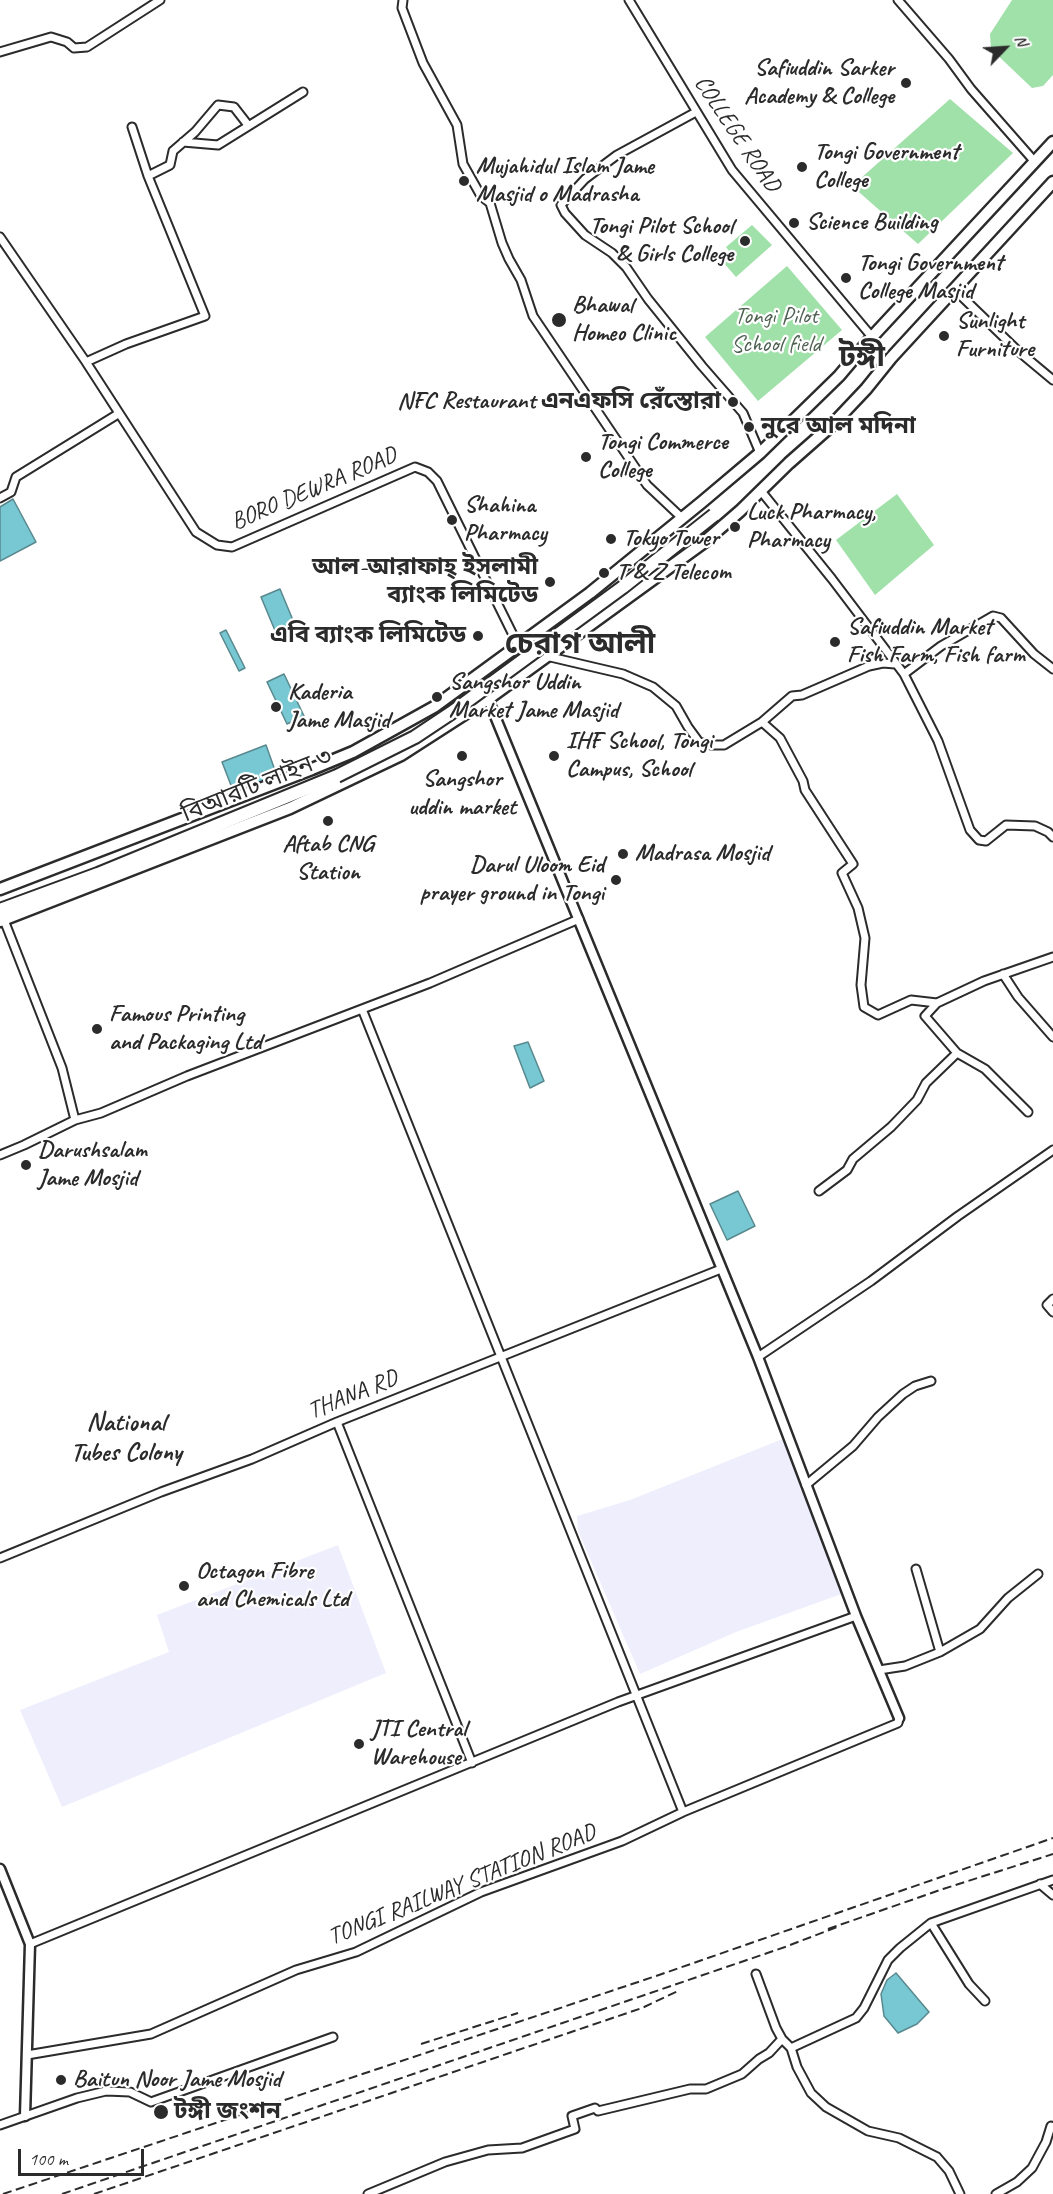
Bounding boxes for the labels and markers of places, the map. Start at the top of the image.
place label: Safiuddin Sarker Academy & College [744,55,894,111]
marker: Safiuddin Sarker Academy & College [899,76,913,90]
place label: Tongi Government College [814,139,959,195]
place label: Mujahidul Islam Jame Masjid o Madrasha [476,153,654,209]
marker: Tongi Government College [795,160,809,174]
marker: Mujahidul Islam Jame Masjid o Madrasha [457,174,471,188]
place label: Science Building [806,209,937,237]
place label: Tongi Pilot School & Girls College [589,213,733,269]
marker: Science Building [787,216,801,230]
marker: Tongi Pilot School & Girls College [738,234,752,248]
place label: Tongi Government College Masjid [858,250,1003,306]
marker: Tongi Government College Masjid [839,271,853,285]
place label: Bhawal Homeo Clinic [572,292,676,348]
place label: Sunlight Furniture [956,308,1034,364]
marker: Bhawal Homeo Clinic [550,311,568,329]
marker: Sunlight Furniture [937,329,951,343]
place label: NFC Restaurant এনএফসি রেঁস্তোরা [397,388,721,416]
marker: NFC Restaurant এনএফসি রেঁস্তোরা [726,395,740,409]
place label: নুরে আল মদিনা [761,413,916,441]
marker: নুরে আল মদিনা [742,420,756,434]
place label: Tongi Commerce College [598,429,728,485]
marker: Tongi Commerce College [579,450,593,464]
place label: Shahina Pharmacy [464,492,547,548]
place label: Luck Pharmacy, Pharmacy [747,499,876,555]
marker: Shahina Pharmacy [445,513,459,527]
marker: Luck Pharmacy, Pharmacy [728,520,742,534]
place label: Tokyo Tower [623,525,719,553]
marker: Tokyo Tower [604,532,618,546]
place label: আল-আরাফাহ্ ইসলামী ব্যাংক লিমিটেড [312,554,538,610]
place label: T & Z Telecom [616,559,731,587]
marker: T & Z Telecom [597,566,611,580]
marker: আল-আরাফাহ্ ইসলামী ব্যাংক লিমিটেড [543,575,557,589]
place label: Safiuddin Market Fish Farm, Fish farm [847,614,1025,670]
place label: এবি ব্যাংক লিমিটেড [270,622,466,650]
marker: এবি ব্যাংক লিমিটেড [471,629,485,643]
marker: Safiuddin Market Fish Farm, Fish farm [828,635,842,649]
place label: Sangshor Uddin Market Jame Masjid [449,669,618,725]
place label: Kaderia Jame Masjid [288,679,390,735]
marker: Sangshor Uddin Market Jame Masjid [430,690,444,704]
marker: Kaderia Jame Masjid [269,700,283,714]
place label: IHF School, Tongi Campus, School [566,728,712,784]
marker: Sangshor uddin market [455,749,469,763]
marker: IHF School, Tongi Campus, School [547,749,561,763]
place label: Sangshor uddin market [408,766,516,822]
marker: Aftab CNG Station [321,814,335,828]
place label: Aftab CNG Station [283,831,373,887]
place label: Madrasa Mosjid [635,840,770,868]
marker: Madrasa Mosjid [616,847,630,861]
place label: Darul Uloom Eid prayer ground in Tongi [420,852,604,908]
marker: Darul Uloom Eid prayer ground in Tongi [609,873,623,887]
place label: Famous Printing and Packaging Ltd [109,1001,261,1057]
marker: Famous Printing and Packaging Ltd [90,1022,104,1036]
place label: Darushsalam Jame Mosjid [38,1137,147,1193]
marker: Darushsalam Jame Mosjid [19,1158,33,1172]
place label: Octagon Fibre and Chemicals Ltd [196,1558,349,1614]
marker: Octagon Fibre and Chemicals Ltd [177,1579,191,1593]
place label: JTI Central Warehouse [371,1716,466,1772]
marker: JTI Central Warehouse [352,1737,366,1751]
place label: Baitun Noor Jame Mosjid [73,2066,281,2094]
marker: Baitun Noor Jame Mosjid [54,2073,68,2087]
place label: টঙ্গী জংশন [174,2098,281,2126]
marker: টঙ্গী জংশন [152,2103,170,2121]

